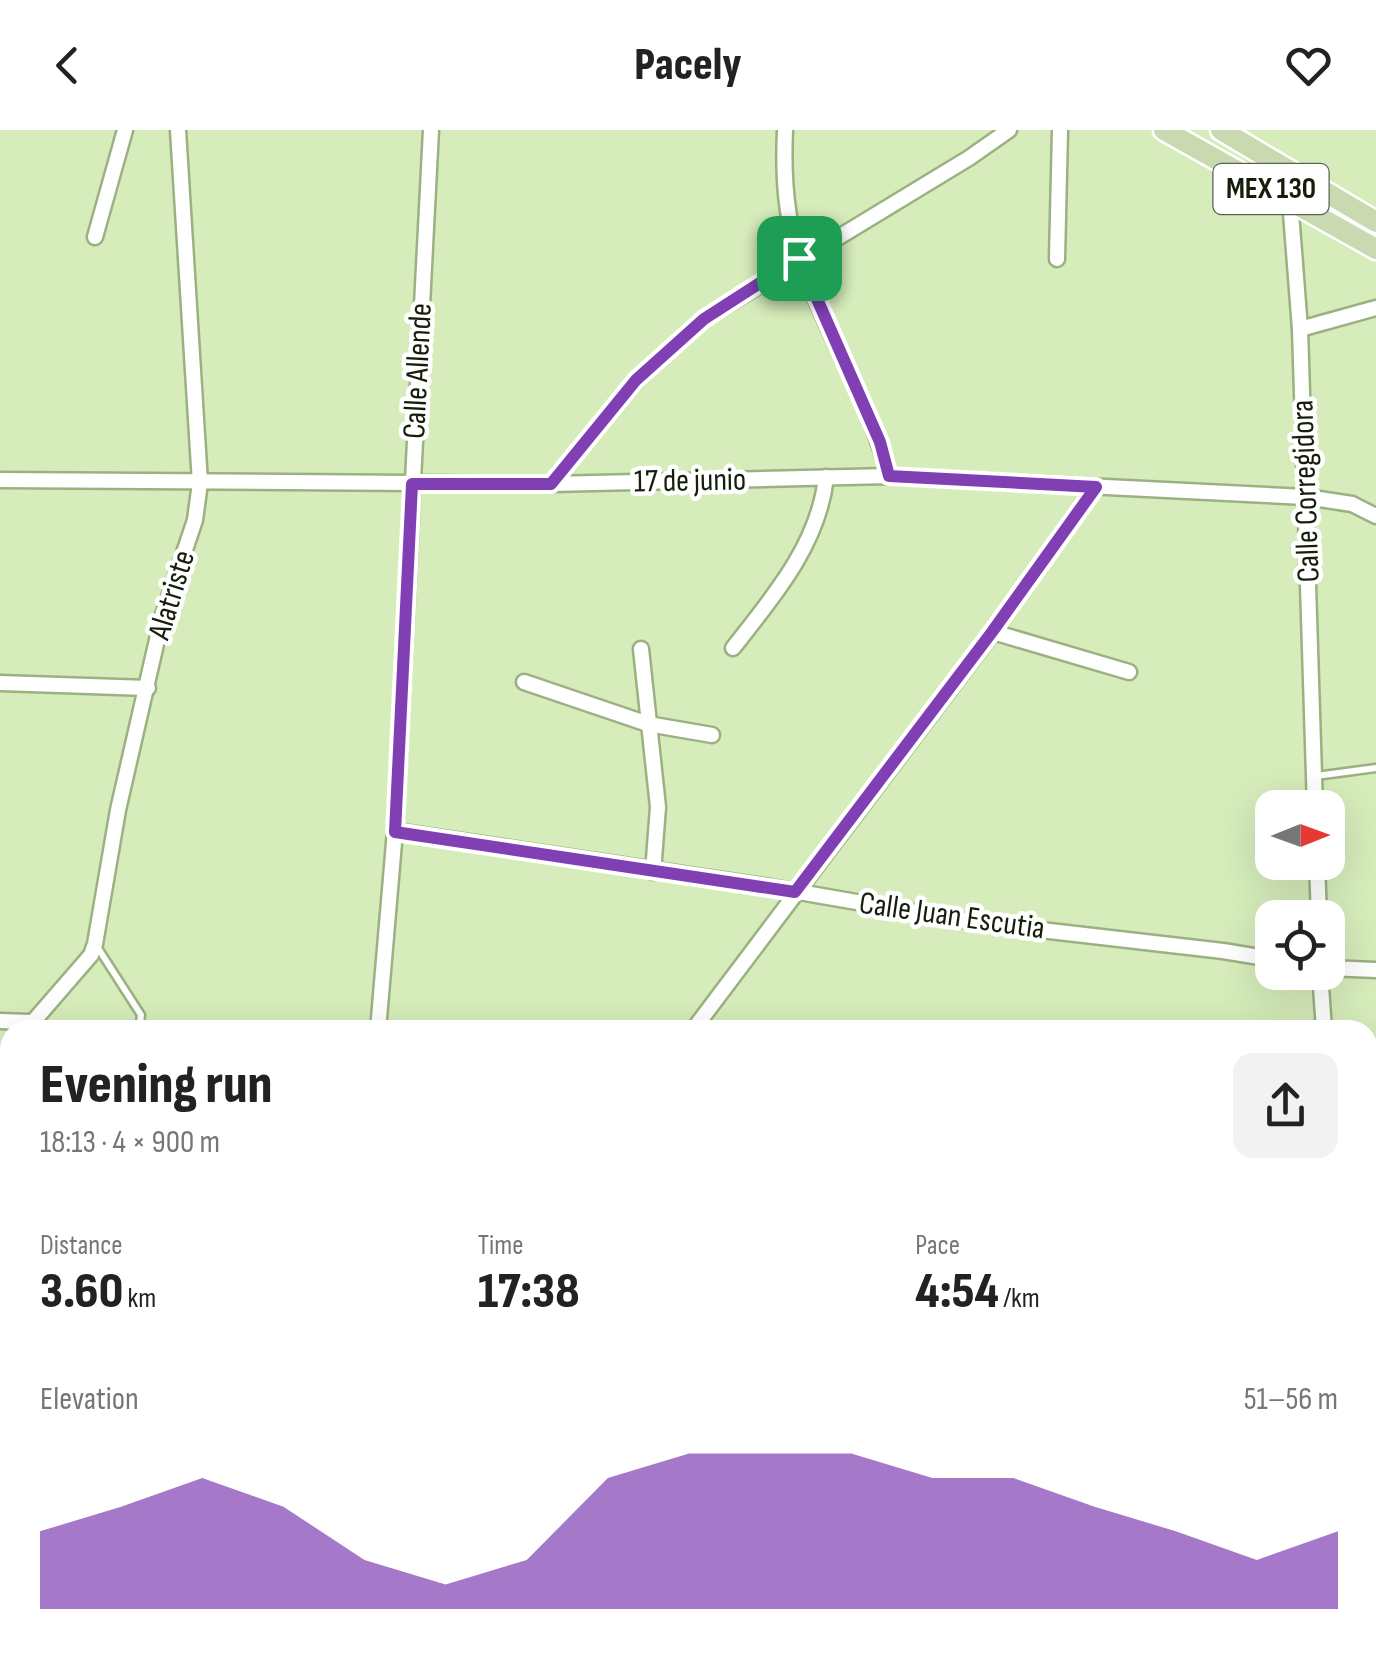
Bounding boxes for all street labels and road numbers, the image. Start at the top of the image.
road number: MEX 130 [1214,164,1328,214]
street label: Calle Allende [395,302,441,440]
street label: Calle Corregidora [1283,399,1329,583]
street label: 17 de junio [633,461,747,501]
street label: Alatriste [140,546,204,645]
street label: Calle Juan Escutia [857,884,1047,948]

